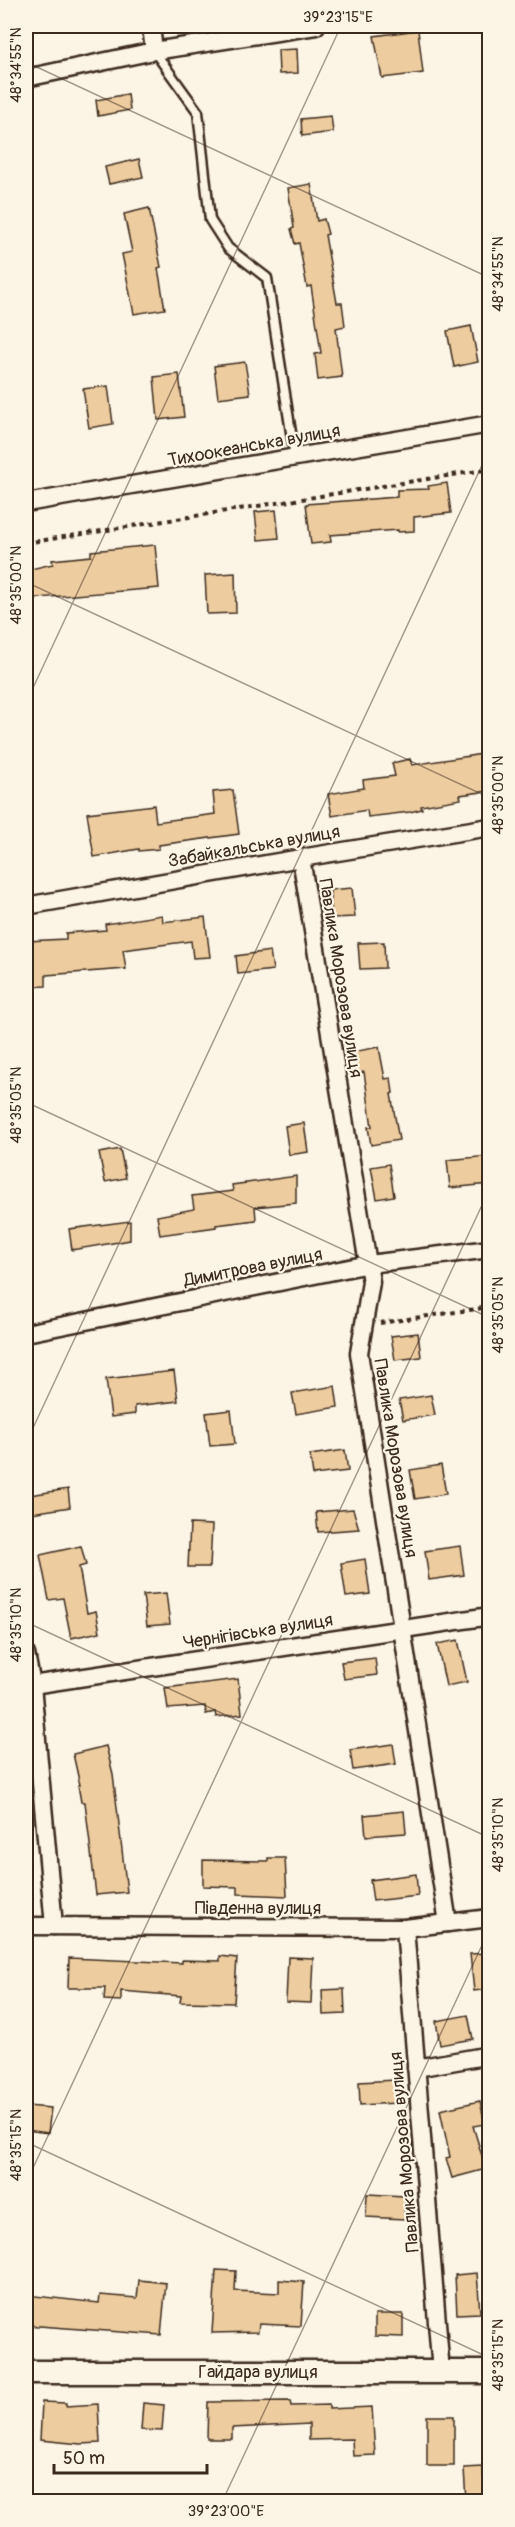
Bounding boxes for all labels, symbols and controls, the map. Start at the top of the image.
text: 39°23'15"E [303,8,373,27]
text: 48°34'55"N [7,27,26,103]
text: 48°34'55"N [489,236,508,312]
street label: Тихоокеанська вулиця [166,419,342,472]
text: 48°35'00"N [7,545,26,625]
text: 48°35'00"N [489,755,508,835]
street label: Забайкальська вулиця [166,820,342,873]
street label: Павлика Морозова вулиця [313,877,368,1079]
text: 48°35'05"N [7,1067,26,1143]
street label: Димитрова вулиця [181,1243,324,1292]
text: 48°35'05"N [489,1277,508,1353]
street label: Павлика Морозова вулиця [368,1357,423,1559]
text: 48°35'10"N [7,1588,26,1662]
street label: Чернігівська вулиця [182,1608,335,1655]
text: 48°35'10"N [489,1798,508,1872]
street label: Південна вулиця [195,1897,321,1920]
street label: Павлика Морозова вулиця [384,2051,425,2253]
text: 48°35'15"N [7,2109,26,2181]
text: 48°35'15"N [489,2319,508,2391]
street label: Гайдара вулиця [198,2361,318,2384]
scale bar [54,2437,207,2475]
text: 50 m [63,2447,105,2470]
text: 39°23'00"E [188,2502,264,2521]

